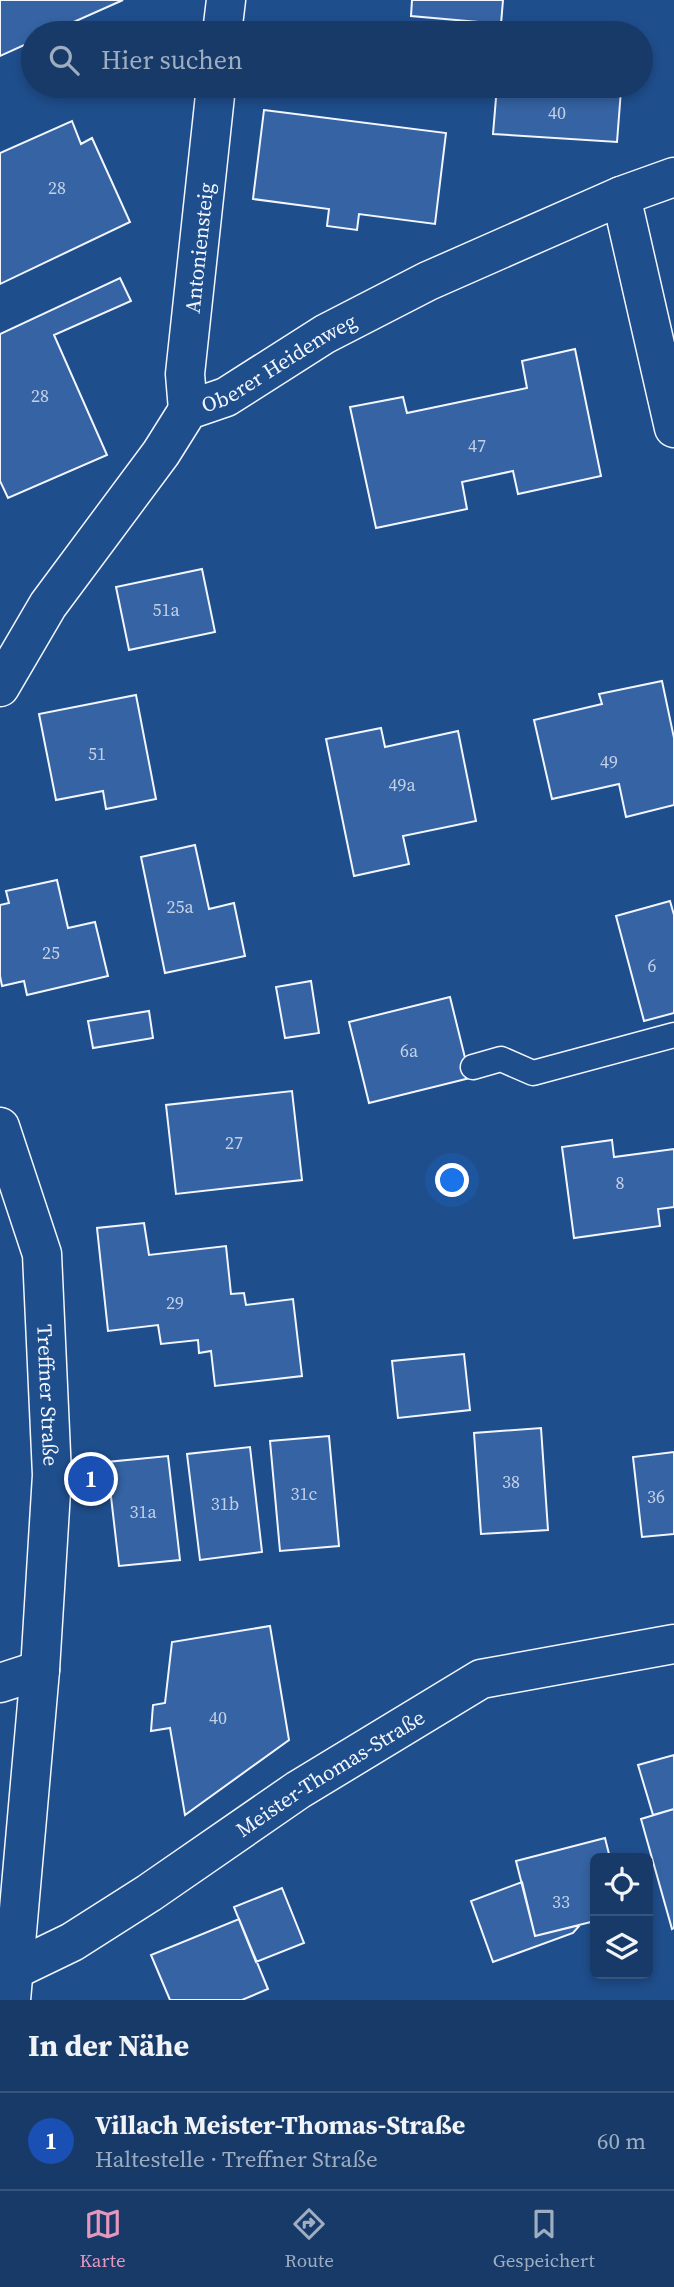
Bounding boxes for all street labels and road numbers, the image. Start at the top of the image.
street label: Antoniensteig [177,181,220,315]
street label: Oberer Heidenweg [197,306,361,419]
street label: Treffner Straße [31,1323,66,1467]
street label: Meister-Thomas-Straße [230,1702,430,1843]

